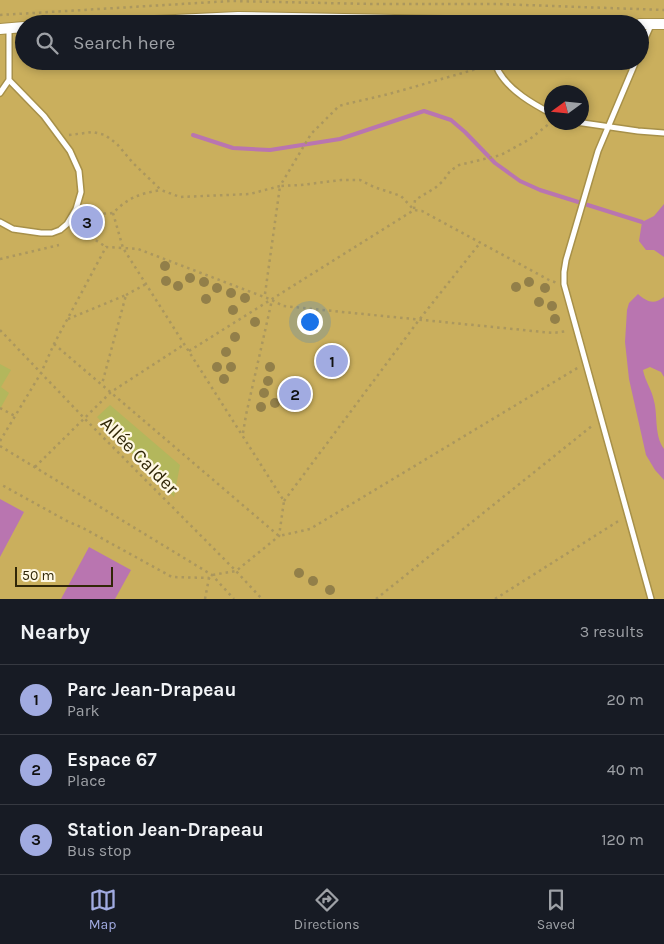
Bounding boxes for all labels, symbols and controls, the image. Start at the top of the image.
search box [15,15,649,70]
icon: search [33,29,61,57]
text: Search here [73,32,175,54]
north arrow [544,85,589,130]
pin: 3 [71,203,103,241]
your location [297,309,323,335]
pin: 1 [316,342,348,380]
pin: 2 [279,375,311,413]
street label: Allée Calder [96,412,183,499]
scale bar [15,564,112,587]
text: 50 m [22,567,55,584]
text: Nearby [20,620,90,644]
text: 3 results [580,622,644,641]
text: Parc Jean-Drapeau [67,679,236,701]
text: 1 [33,690,39,709]
text: 20 m [606,690,644,709]
text: Park [67,701,99,720]
text: Espace 67 [67,749,157,771]
text: 2 [31,760,41,779]
text: 40 m [607,760,644,779]
text: Place [67,771,106,790]
text: Station Jean-Drapeau [67,819,264,841]
text: 3 [31,830,41,849]
text: 120 m [601,830,644,849]
text: Bus stop [67,841,131,860]
tab: Map [89,886,117,933]
tab: Directions [294,886,360,933]
tab: Saved [537,886,575,933]

